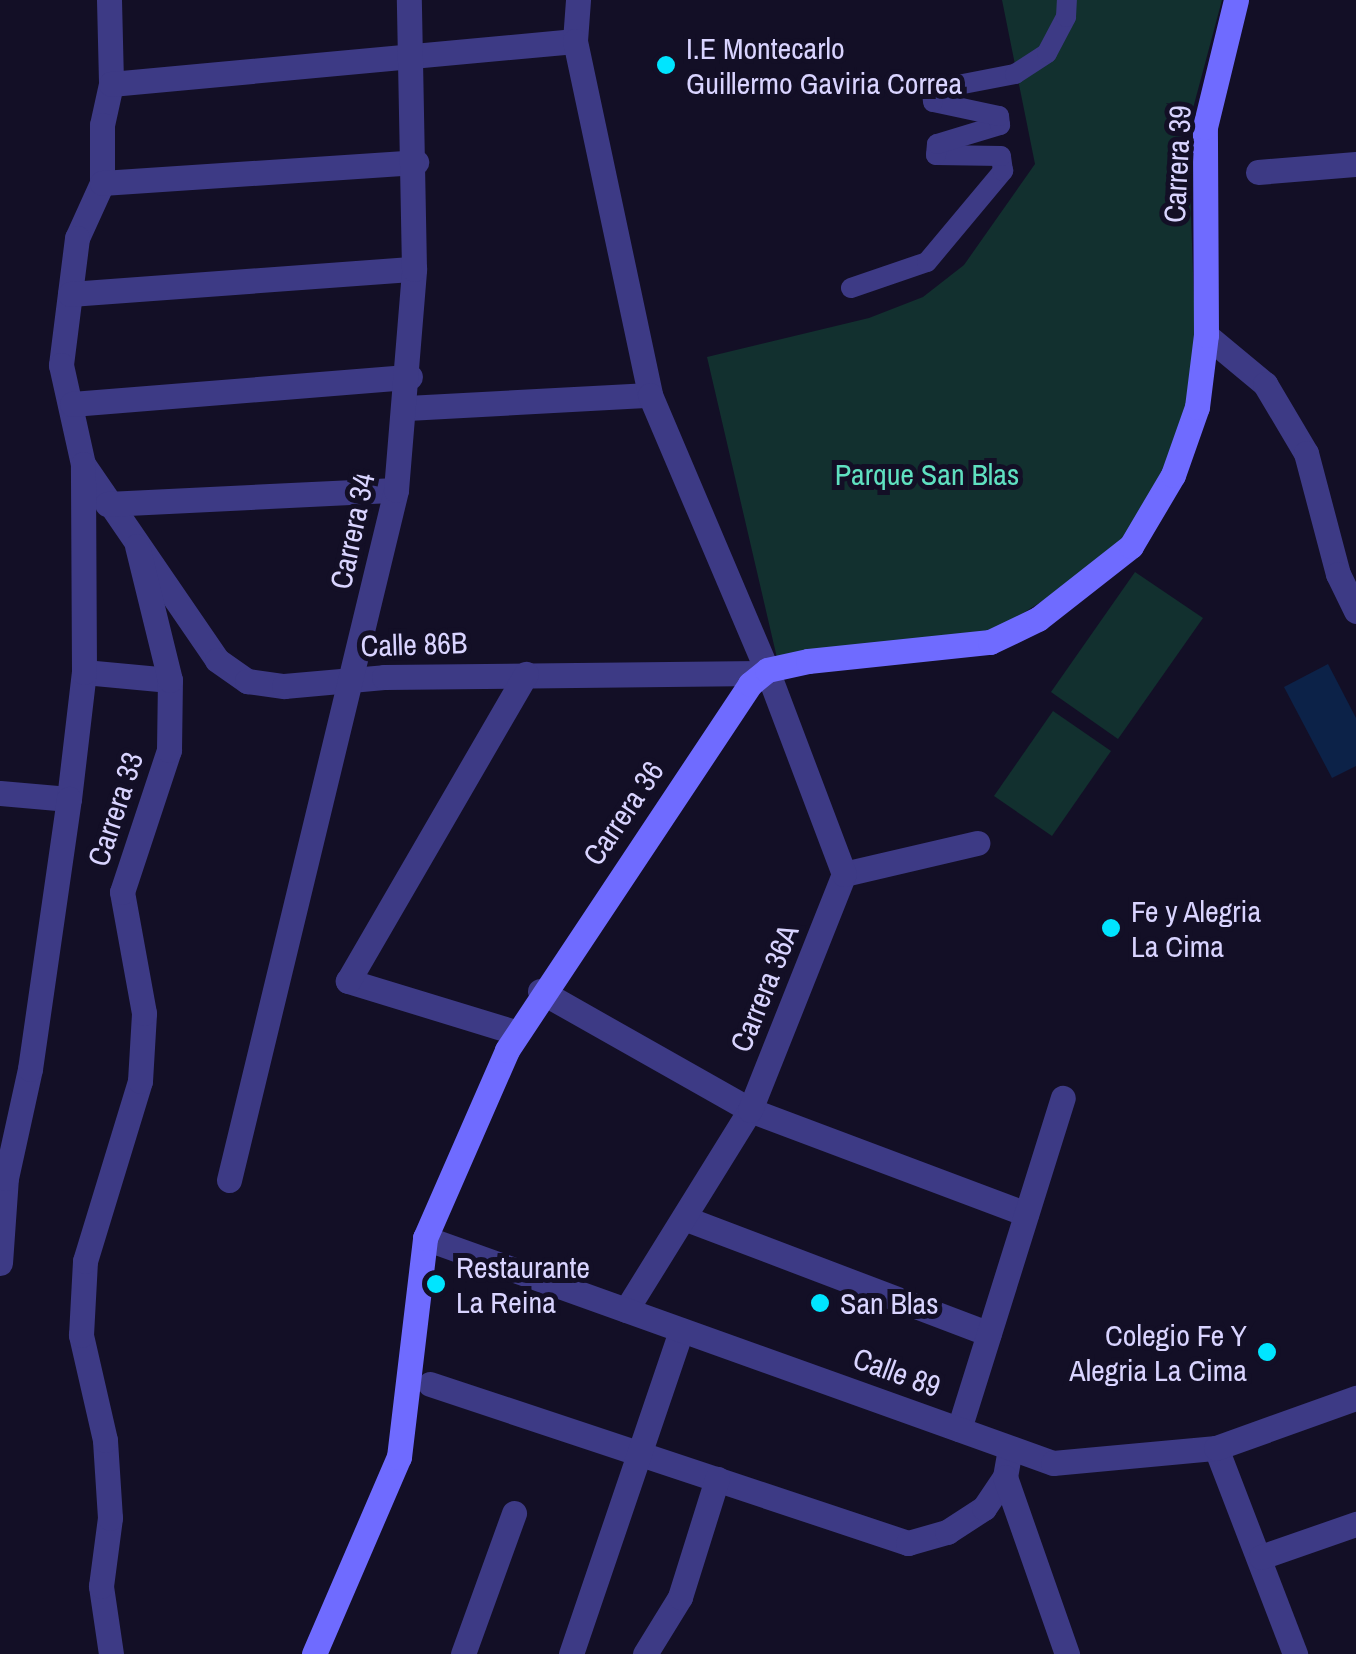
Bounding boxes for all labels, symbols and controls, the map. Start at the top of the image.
place label: I.E Montecarlo Guillermo Gaviria Correa [686,30,962,100]
marker: I.E Montecarlo Guillermo Gaviria Correa [655,54,677,76]
street label: Carrera 39 [1156,104,1198,224]
park label: Parque San Blas [835,456,1019,492]
street label: Carrera 34 [322,470,382,592]
street label: Calle 86B [360,624,468,664]
street label: Carrera 33 [80,748,150,870]
street label: Carrera 36 [575,754,671,872]
place label: Fe y Alegria La Cima [1131,893,1262,964]
marker: Fe y Alegria La Cima [1100,917,1122,939]
street label: Carrera 36A [722,919,806,1057]
place label: Restaurante La Reina [456,1249,590,1320]
marker: Restaurante La Reina [425,1273,447,1295]
place label: San Blas [840,1285,938,1321]
marker: San Blas [809,1292,831,1314]
place label: Colegio Fe Y Alegria La Cima [1069,1317,1247,1388]
street label: Calle 89 [848,1340,946,1404]
marker: Colegio Fe Y Alegria La Cima [1256,1341,1278,1363]

